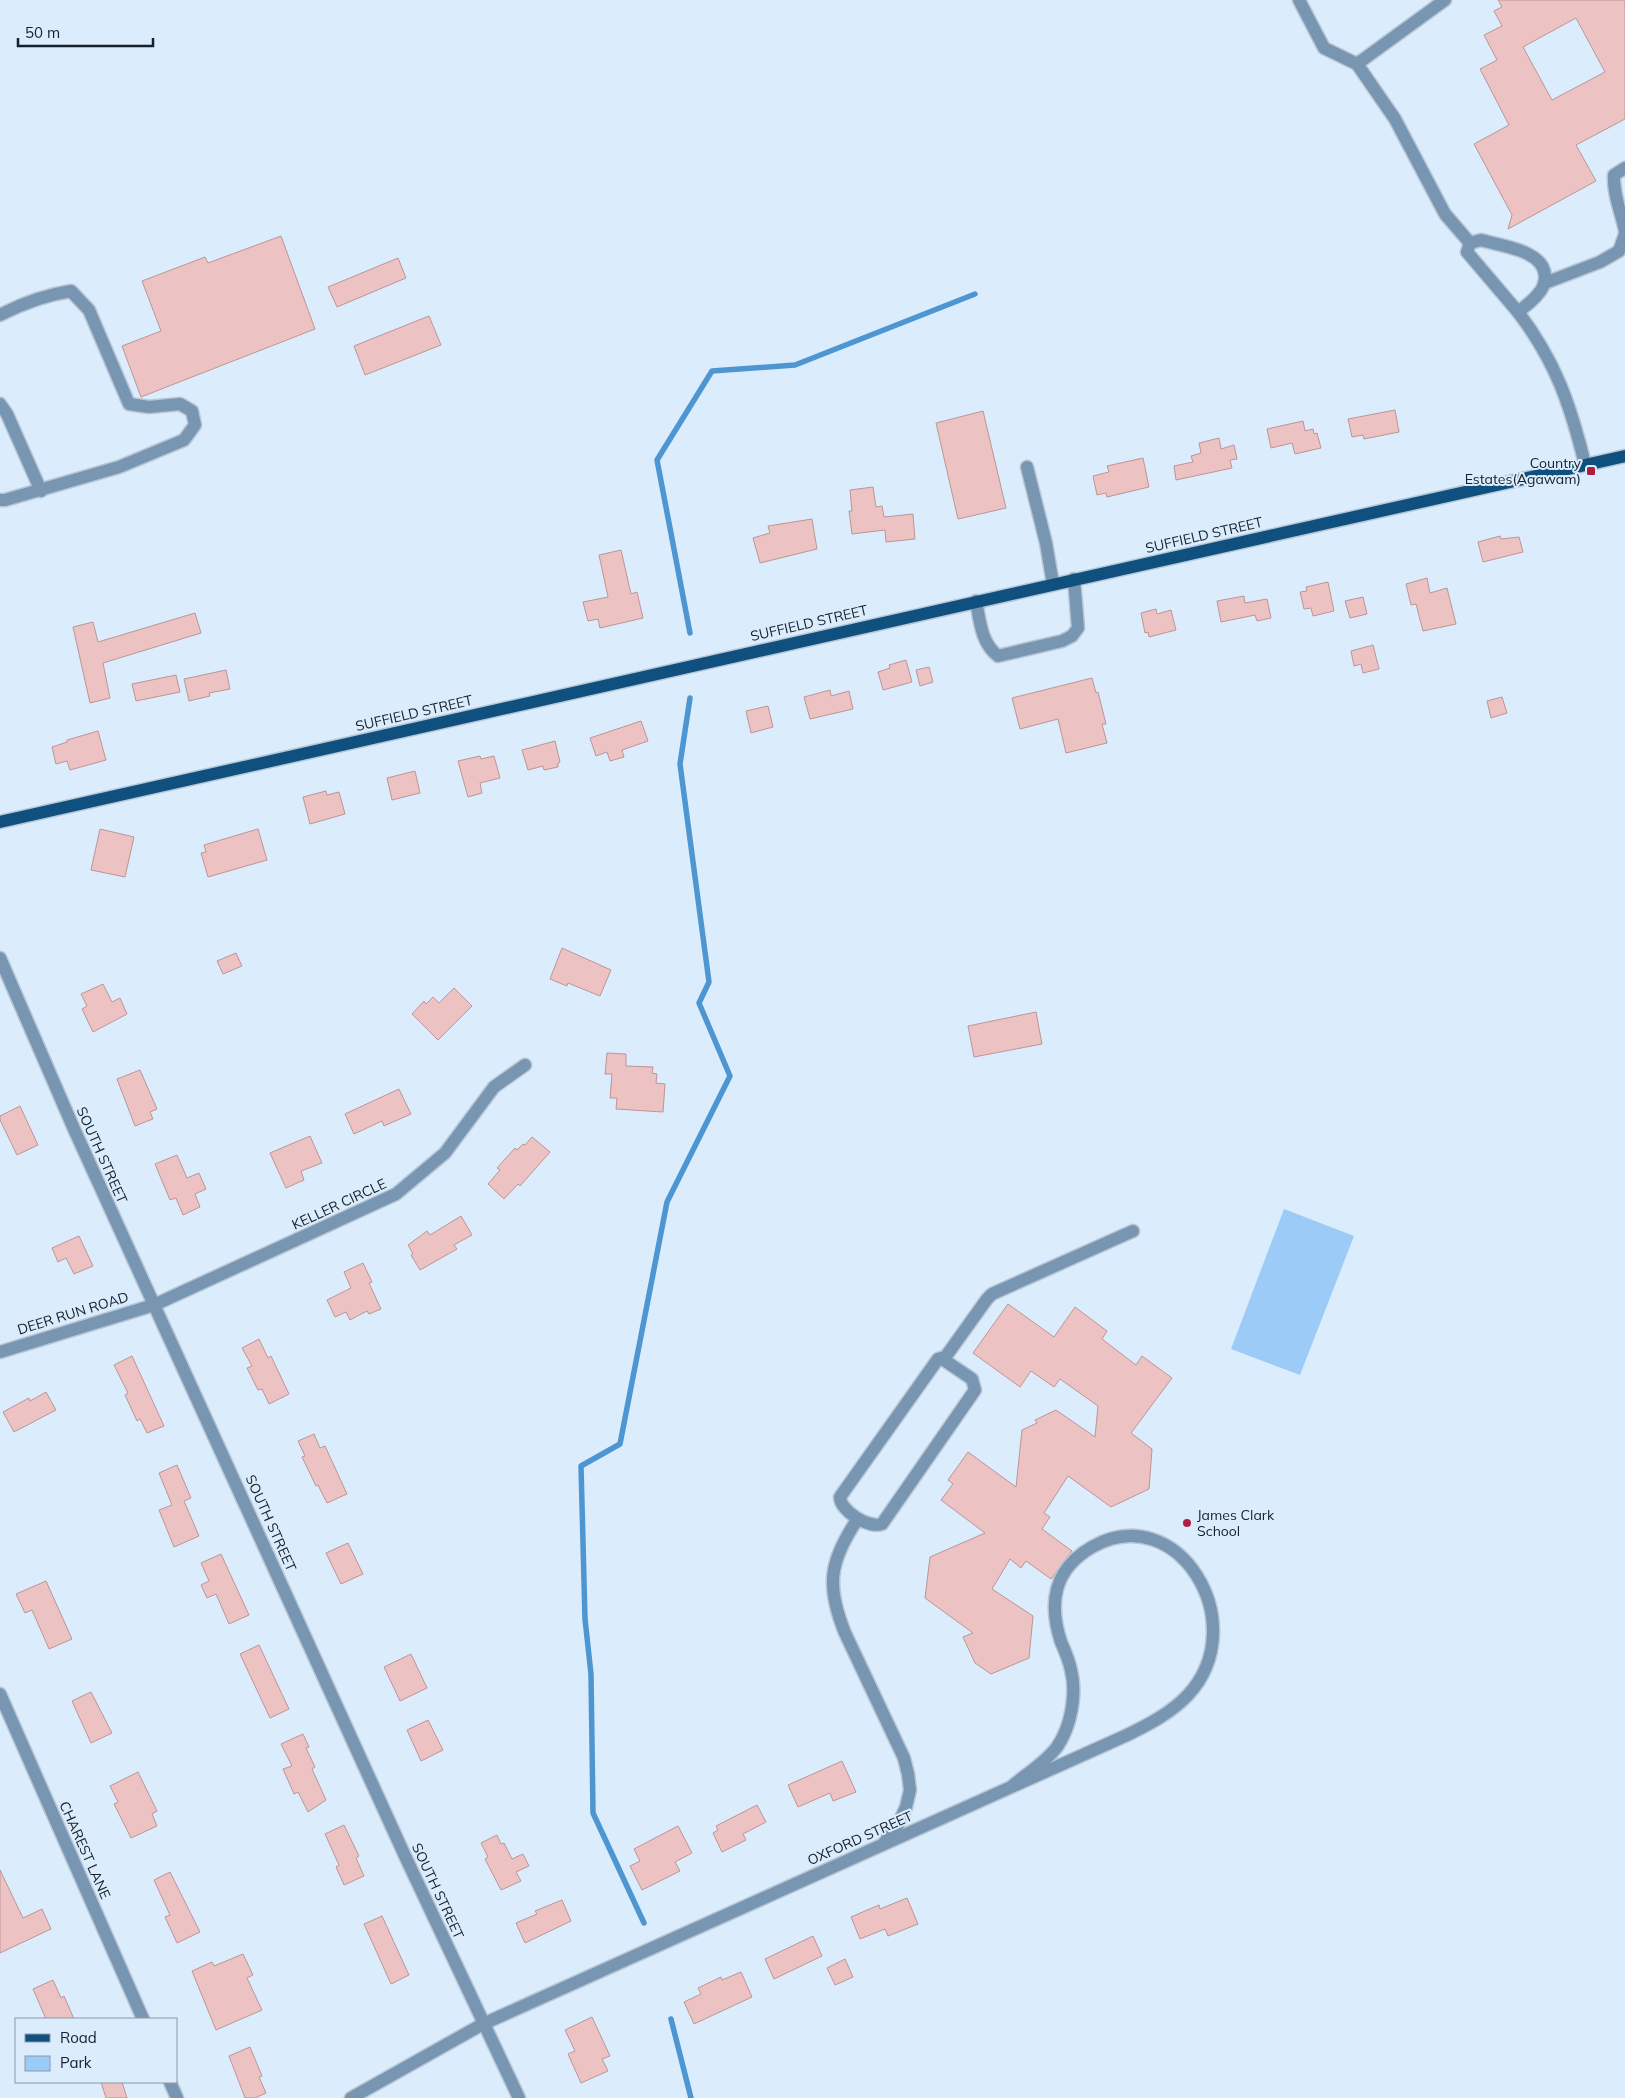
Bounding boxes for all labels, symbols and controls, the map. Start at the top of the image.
scale bar [18,15,152,47]
text: 50 m [25,23,60,42]
place label: Country Estates(Agawam) [1465,454,1582,488]
marker: Country Estates(Agawam) [1585,465,1597,477]
street label: SUFFIELD STREET [1144,513,1265,557]
street label: SUFFIELD STREET [749,601,870,645]
street label: SUFFIELD STREET [354,691,475,735]
street label: SOUTH STREET [73,1104,132,1207]
street label: KELLER CIRCLE [289,1174,389,1234]
street label: DEER RUN ROAD [15,1288,131,1338]
street label: SOUTH STREET [242,1472,301,1575]
place label: James Clark School [1197,1506,1275,1540]
marker: James Clark School [1181,1517,1193,1529]
street label: CHAREST LANE [55,1798,115,1902]
street label: OXFORD STREET [805,1807,916,1869]
street label: SOUTH STREET [408,1840,468,1942]
legend [15,2018,178,2083]
text: Road [60,2028,97,2047]
text: Park [60,2053,92,2072]

